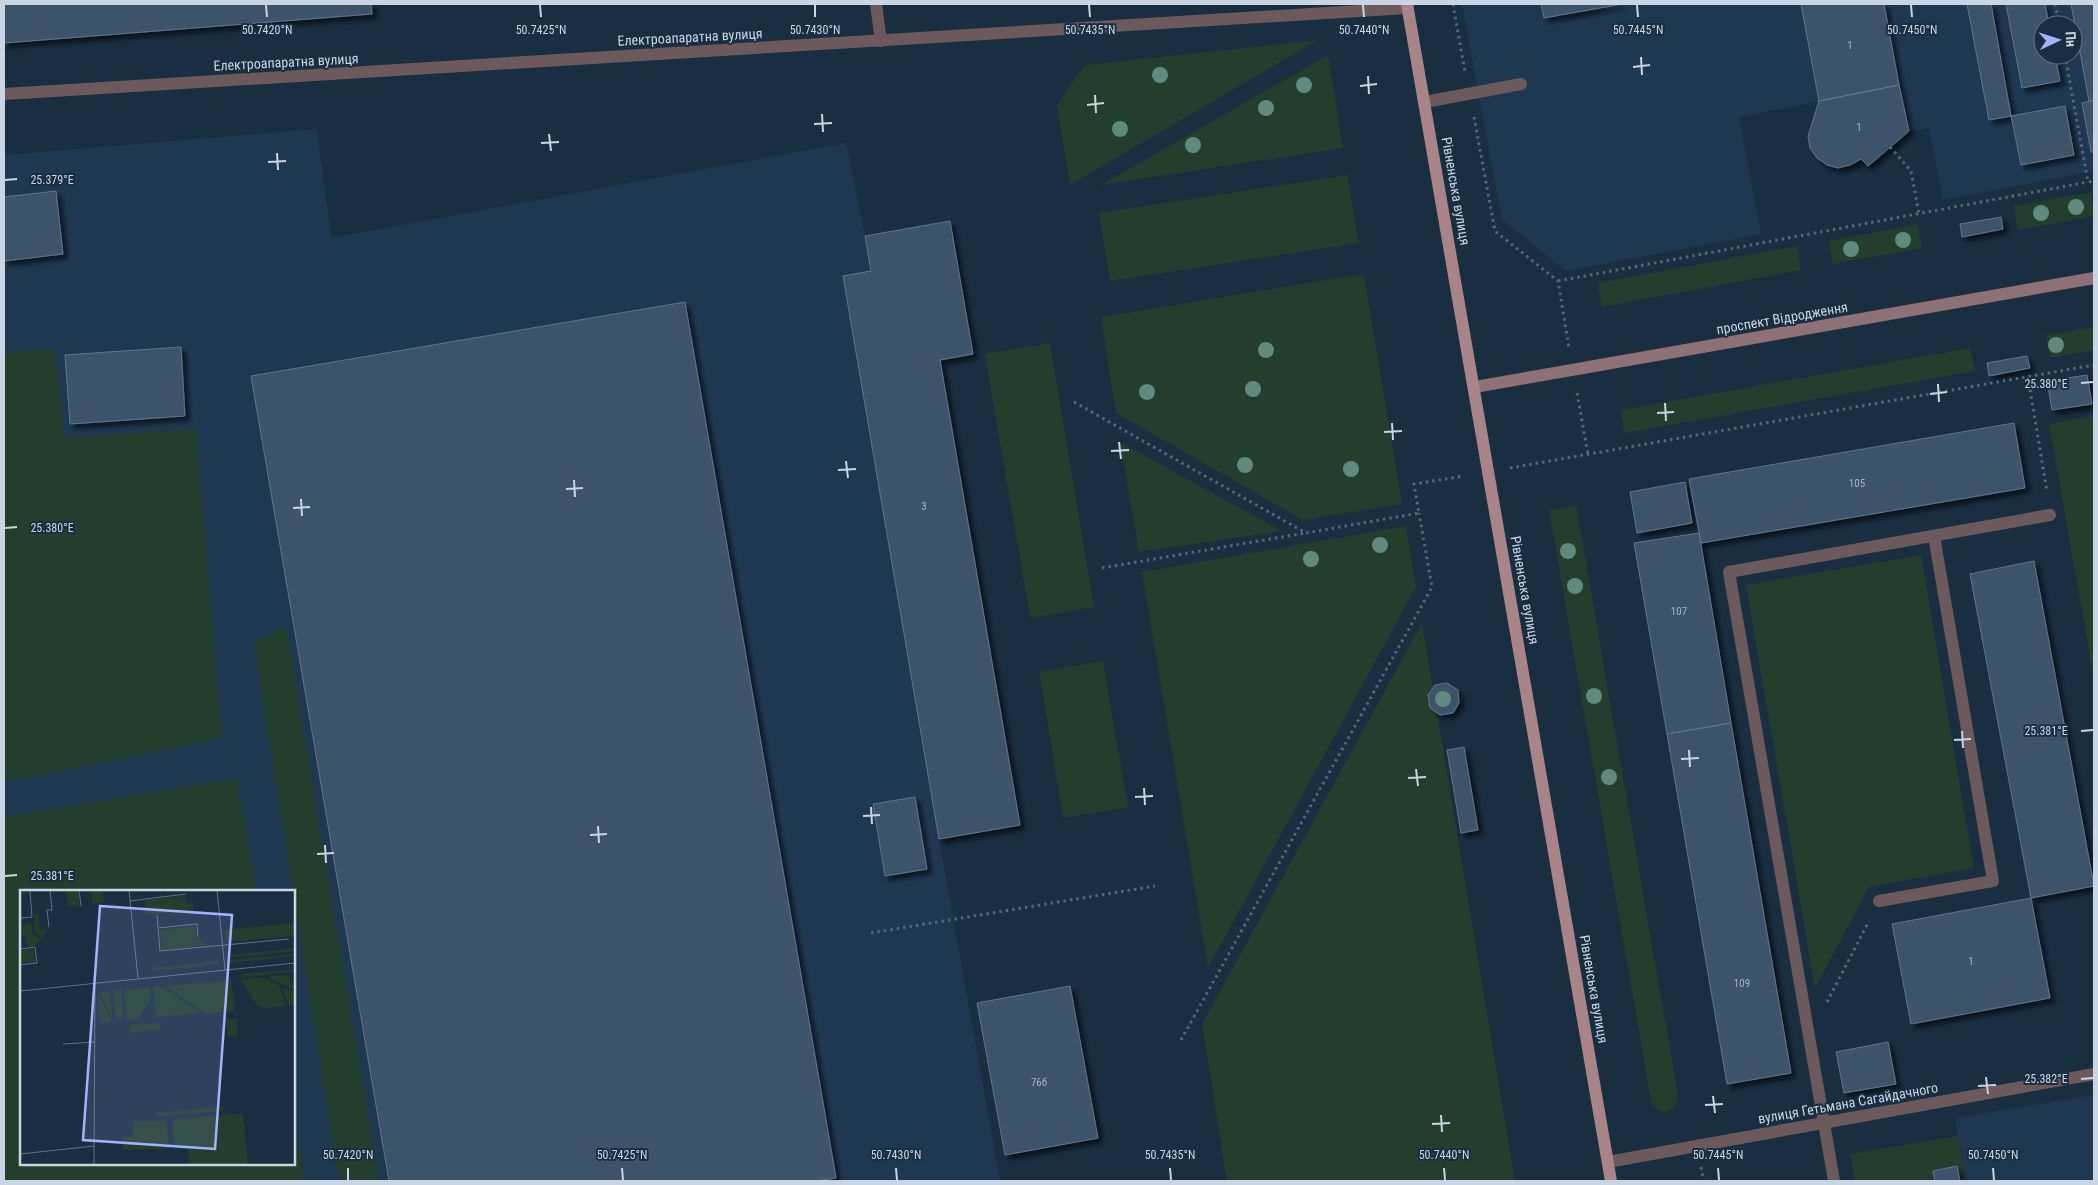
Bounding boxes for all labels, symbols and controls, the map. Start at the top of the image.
north arrow [2033,15,2083,65]
text: 50.7420°N [242,23,292,37]
text: 50.7425°N [516,23,566,37]
text: 50.7430°N [790,23,840,37]
text: 50.7435°N [1065,23,1115,37]
text: 50.7440°N [1339,23,1389,37]
text: 50.7445°N [1613,23,1663,37]
text: 50.7450°N [1887,23,1937,37]
street label: Електроапаратна вулиця [617,25,763,49]
text: Пн [2062,31,2079,47]
house number: 1 [1847,39,1853,52]
street label: Електроапаратна вулиця [213,50,359,74]
house number: 1 [1856,121,1862,134]
street label: Рівненська вулиця [1439,136,1473,246]
text: 25.379°E [30,173,74,187]
street label: проспект Відродження [1715,299,1849,337]
text: 25.380°E [2024,377,2068,391]
house number: 105 [1849,477,1865,490]
house number: 3 [921,500,927,513]
text: 25.380°E [30,521,74,535]
street label: Рівненська вулиця [1508,535,1542,645]
house number: 107 [1671,605,1687,618]
text: 25.381°E [2024,724,2068,738]
text: 25.381°E [30,869,74,883]
inset map [20,890,295,1165]
street label: Рівненська вулиця [1577,934,1611,1044]
house number: 1 [1968,955,1974,968]
house number: 109 [1734,977,1750,990]
text: 25.382°E [2024,1072,2068,1086]
house number: 76б [1031,1076,1047,1089]
street label: вулиця Гетьмана Сагайдачного [1757,1079,1939,1127]
text: 50.7420°N [323,1148,373,1162]
text: 50.7425°N [597,1148,647,1162]
text: 50.7430°N [871,1148,921,1162]
text: 50.7435°N [1145,1148,1195,1162]
text: 50.7440°N [1419,1148,1469,1162]
text: 50.7445°N [1693,1148,1743,1162]
text: 50.7450°N [1968,1148,2018,1162]

